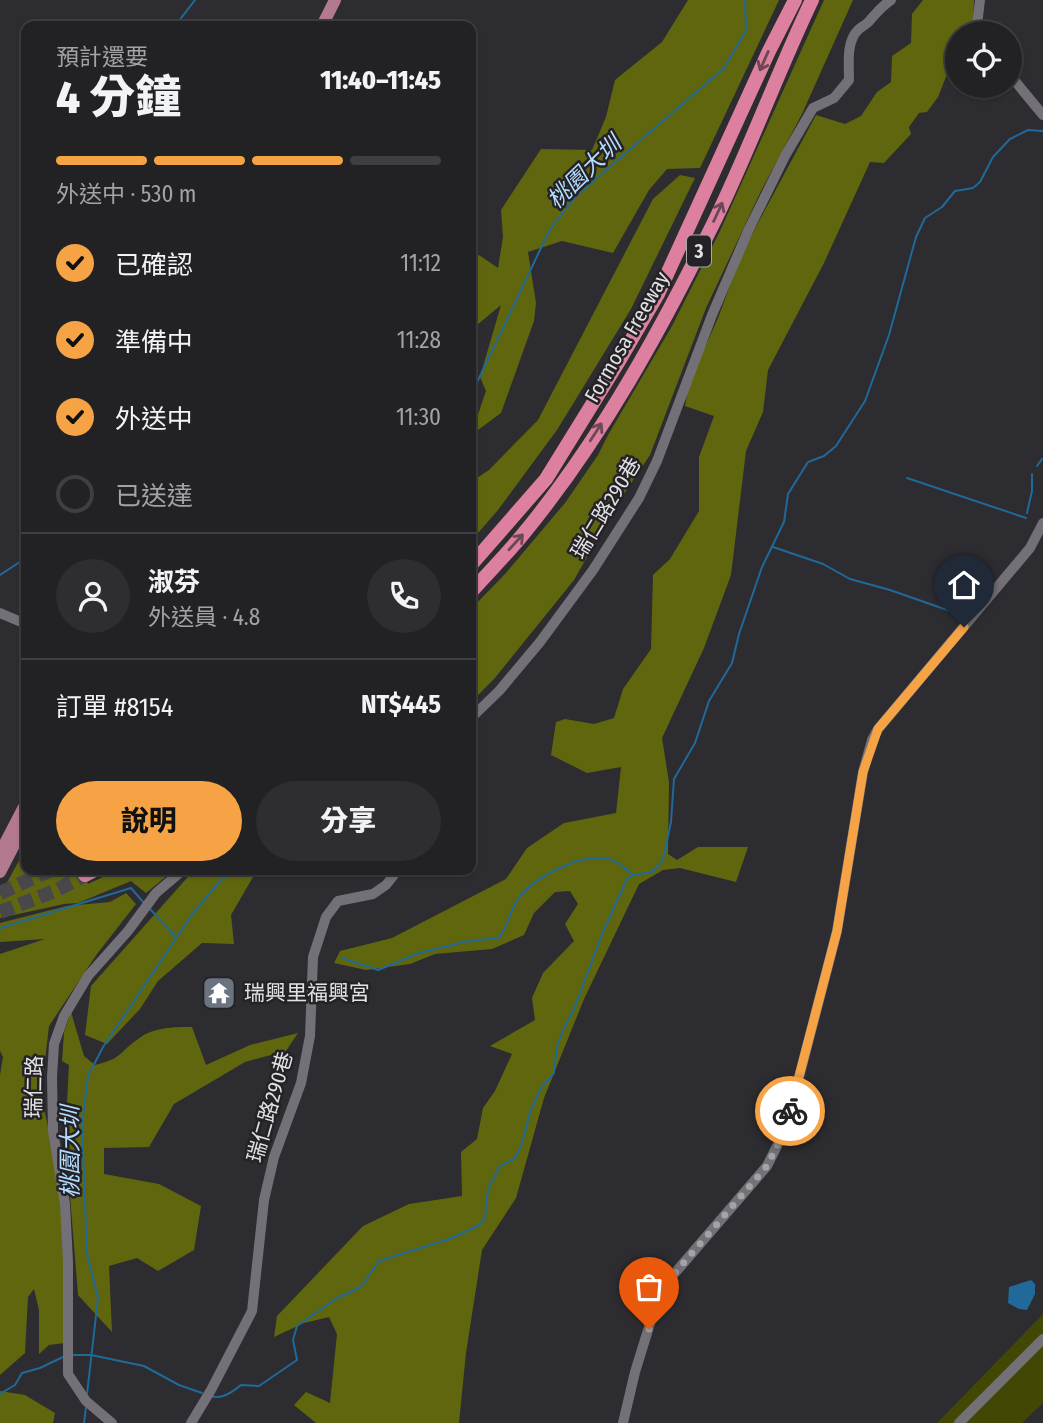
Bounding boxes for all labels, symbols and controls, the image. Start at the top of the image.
map controls [945,21,1022,98]
button: locate [945,21,1022,98]
text: 預計還要 [56,43,148,71]
one-way arrow [757,50,770,71]
text: 11:40–11:45 [320,65,441,96]
text: 4 分鐘 [56,70,181,125]
water label: 桃園大圳 [541,128,629,214]
text: 外送中 · 530 m [56,180,197,208]
one-way arrow [712,201,725,223]
road number: 3 [687,235,711,266]
icon: check [56,244,94,282]
text: 11:12 [400,249,441,277]
text: 已確認 [115,250,193,281]
street label: Formosa Freeway [579,266,675,407]
icon: check [56,321,94,359]
text: 11:28 [397,326,441,354]
text: 準備中 [115,327,193,358]
icon: check [56,398,94,436]
text: 11:30 [396,403,441,431]
text: 外送中 [115,404,193,435]
one-way arrow [589,423,604,442]
street label: 瑞仁路290巷 [565,452,647,564]
text: 已送達 [115,481,193,512]
one-way arrow [508,533,524,551]
pin [934,555,994,627]
button: person [56,559,130,633]
button: phone [367,559,441,633]
icon: home [945,566,983,604]
text: 淑芬 [148,567,200,598]
text: 外送員 · 4.8 [148,603,260,631]
text: NT$445 [361,689,441,720]
text: 訂單 #8154 [56,692,173,723]
button: 說明 [56,781,242,861]
button: 分享 [256,781,441,861]
temple icon: 瑞興里福興宮 [200,974,238,1012]
place label: 瑞興里福興宮 [244,980,370,1006]
street label: 瑞仁路290巷 [242,1048,298,1166]
street label: 瑞仁路 [20,1055,48,1119]
courier [755,1076,825,1146]
icon: bike [771,1092,809,1130]
water label: 桃園大圳 [56,1103,84,1198]
pin [619,1257,679,1329]
icon: bag [630,1268,668,1306]

